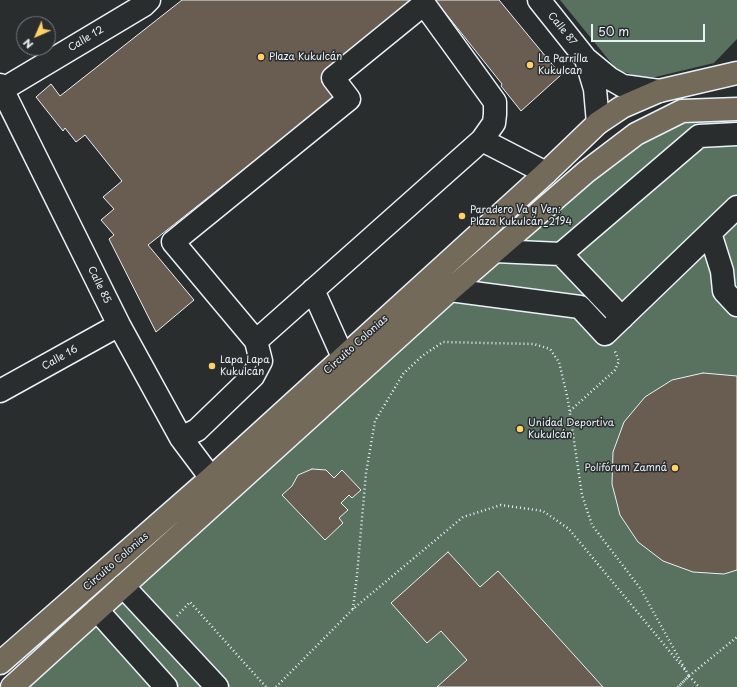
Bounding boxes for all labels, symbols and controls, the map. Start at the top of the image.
street label: Calle 87 [545,10,579,48]
north arrow [16,16,56,56]
scale bar [593,16,707,42]
text: 50 m [598,22,629,40]
street label: Calle 12 [66,24,106,54]
text: N [19,35,37,53]
place label: Plaza Kukulcán [269,51,342,63]
marker: Plaza Kukulcán [256,52,266,62]
place label: La Parrilla Kukulcan [538,53,588,76]
marker: La Parrilla Kukulcan [525,60,535,70]
place label: Paradero Va y Ven: Plaza Kukulcán_2194 [470,204,572,228]
marker: Paradero Va y Ven: Plaza Kukulcán_2194 [457,211,467,221]
street label: Calle 85 [85,264,113,306]
street label: Circuito Colonias [321,313,391,377]
street label: Calle 16 [40,343,80,373]
place label: Lapa Lapa Kukulcán [220,354,269,378]
marker: Lapa Lapa Kukulcán [207,361,217,371]
place label: Unidad Deportiva Kukulcán [528,417,614,440]
marker: Unidad Deportiva Kukulcán [515,424,525,434]
place label: Polifórum Zamná [585,462,667,474]
marker: Polifórum Zamná [670,463,680,473]
street label: Circuito Colonias [81,530,151,594]

